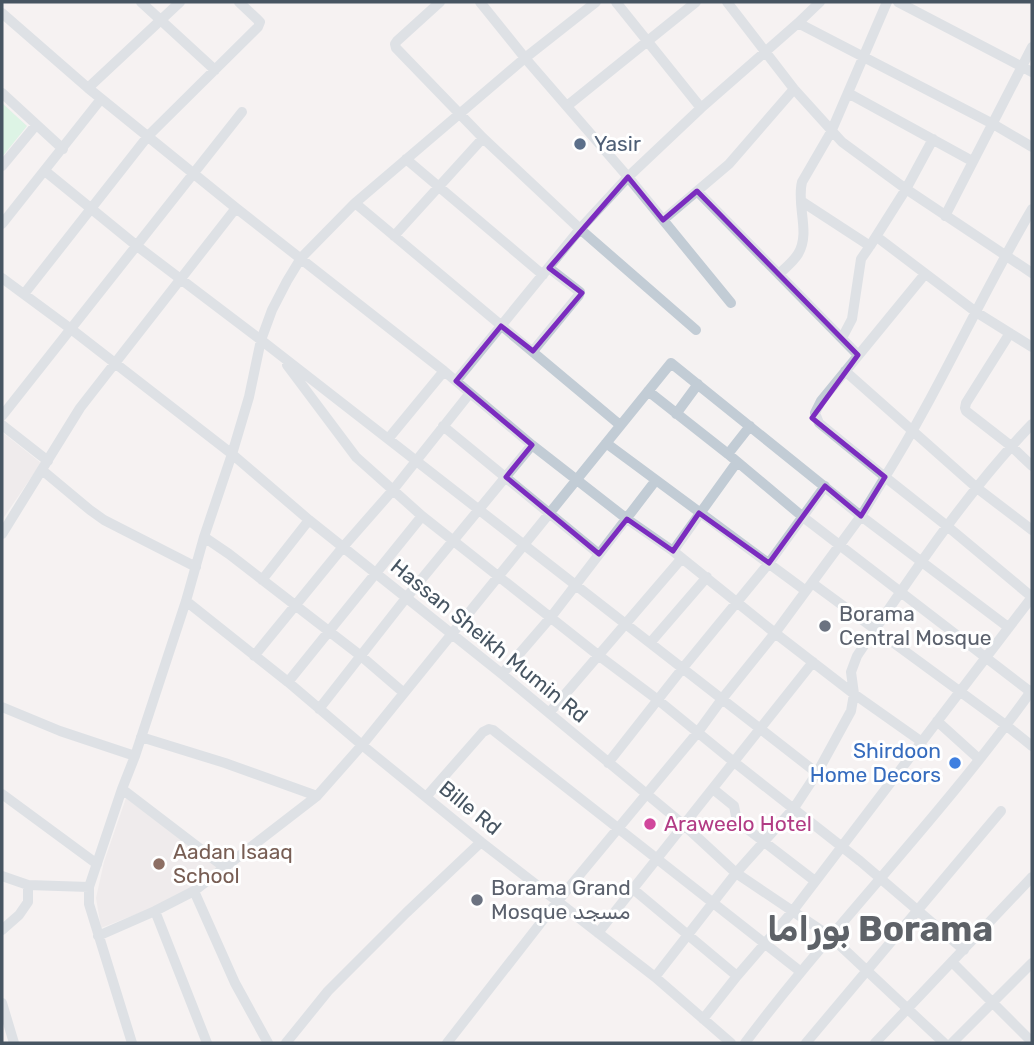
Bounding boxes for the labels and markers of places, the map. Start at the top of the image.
place label: Yasir [594,131,641,156]
marker: Yasir [572,136,588,152]
place label: Borama Central Mosque [839,601,992,650]
marker: Borama Central Mosque [817,618,833,634]
place label: Shirdoon Home Decors [810,738,941,787]
marker: Shirdoon Home Decors [947,755,963,771]
place label: Araweelo Hotel [664,811,812,836]
marker: Araweelo Hotel [642,816,658,832]
place label: Aadan Isaaq School [173,839,293,888]
marker: Aadan Isaaq School [151,856,167,872]
place label: Borama Grand Mosque مسجد [491,875,631,924]
marker: Borama Grand Mosque مسجد [469,892,485,908]

